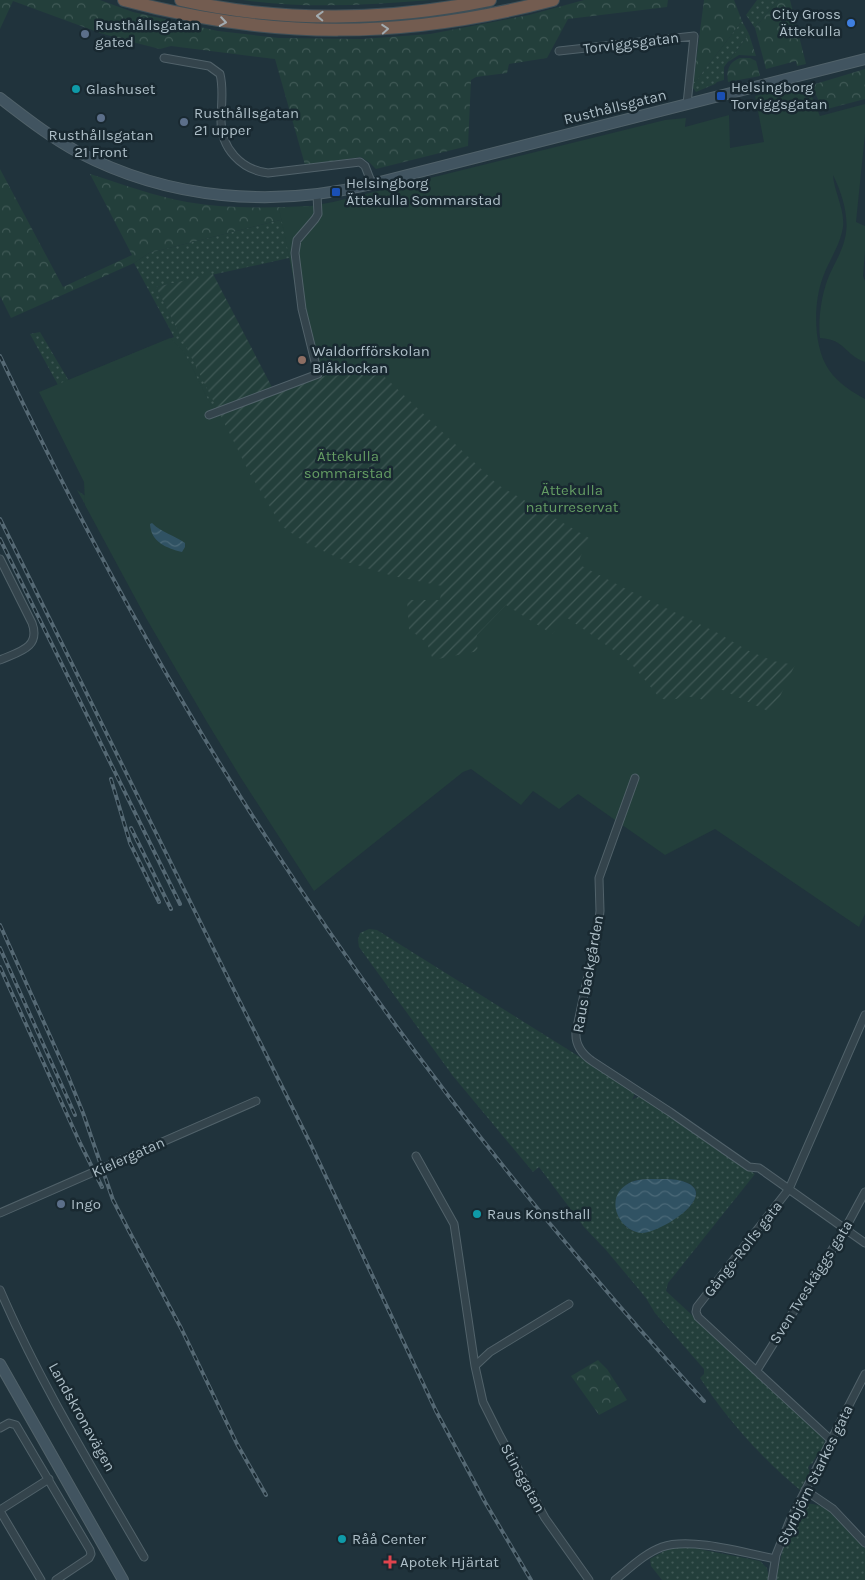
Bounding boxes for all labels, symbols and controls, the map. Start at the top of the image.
place label: City Gross Ättekulla [772,5,841,40]
one-way arrow [316,11,324,22]
place label: Rusthållsgatan gated [95,16,200,51]
one-way arrow [219,16,227,26]
marker: City Gross Ättekulla [845,17,857,29]
one-way arrow [381,23,389,34]
marker: Rusthållsgatan gated [79,28,91,40]
street label: Torviggsgatan [582,28,680,58]
place label: Helsingborg Torviggsgatan [731,78,827,113]
place label: Glashuset [86,80,156,98]
marker: Glashuset [70,83,82,95]
street label: Rusthållsgatan [562,86,668,128]
marker: Helsingborg Torviggsgatan [715,90,727,102]
place label: Rusthållsgatan 21 upper [194,104,299,139]
marker: Rusthållsgatan 21 Front [95,112,107,124]
marker: Rusthållsgatan 21 upper [178,116,190,128]
place label: Rusthållsgatan 21 Front [48,126,154,161]
place label: Helsingborg Ättekulla Sommarstad [346,174,501,209]
marker: Helsingborg Ättekulla Sommarstad [330,186,342,198]
place label: Waldorfförskolan Blåklockan [312,342,430,377]
marker: Waldorfförskolan Blåklockan [296,354,308,366]
park label: Ättekulla sommarstad [304,447,392,482]
park label: Ättekulla naturreservat [525,481,619,516]
street label: Raus backgården [569,914,607,1034]
street label: Kielergatan [89,1133,167,1181]
place label: Ingo [71,1195,101,1213]
street label: Gånge-Rolfs gata [700,1197,786,1301]
marker: Ingo [55,1198,67,1210]
place label: Raus Konsthall [487,1205,591,1223]
marker: Raus Konsthall [471,1208,483,1220]
street label: Sven Tveskäggs gata [766,1217,856,1347]
street label: Landskronavägen [45,1360,119,1474]
street label: Styrbjörn Starkes gata [773,1402,857,1548]
street label: Stinsgatan [497,1440,549,1516]
place label: Råå Center [352,1530,427,1548]
marker: Råå Center [336,1533,348,1545]
place label: Apotek Hjärtat [400,1553,499,1571]
marker: Apotek Hjärtat [384,1556,396,1568]

